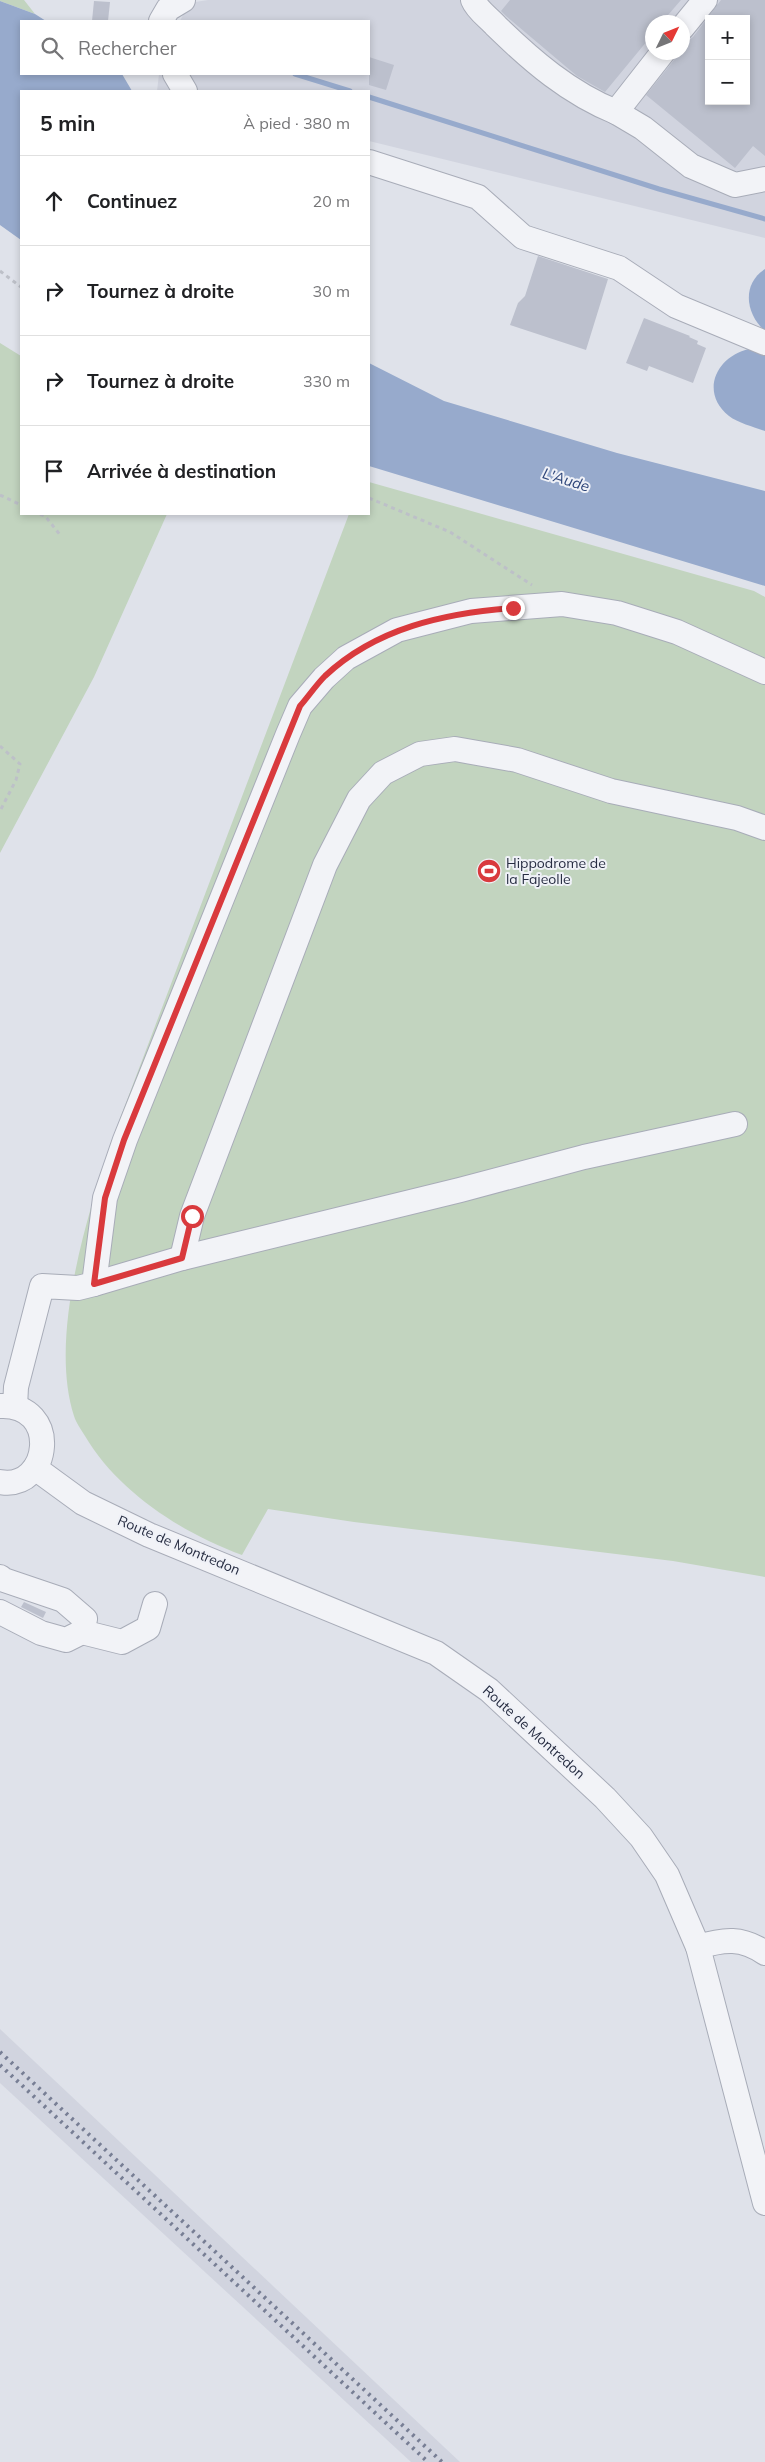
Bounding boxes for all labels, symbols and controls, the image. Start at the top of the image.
north arrow [645,15,690,60]
map controls [705,15,750,105]
button: + [705,15,750,60]
search box [20,20,370,75]
icon: search [38,34,66,62]
text: Rechercher [78,36,177,60]
button: − [705,60,750,105]
text: 5 min [40,110,95,136]
text: À pied · 380 m [243,113,350,133]
icon: ahead [40,187,68,215]
text: Continuez [87,189,177,213]
text: 20 m [313,191,350,211]
icon: right [40,277,68,305]
text: Tournez à droite [87,279,234,303]
text: 30 m [313,281,350,301]
icon: right [40,367,68,395]
text: Tournez à droite [87,369,234,393]
text: 330 m [303,371,350,391]
icon: arrive [40,457,68,485]
text: Arrivée à destination [87,459,276,483]
water label: L'Aude [540,463,592,496]
route end [502,597,525,620]
place label: Hippodrome de la Fajeolle [506,854,606,888]
sports icon: Hippodrome de la Fajeolle [476,858,502,884]
route start [181,1205,204,1228]
street label: Route de Montredon [115,1511,243,1579]
street label: Route de Montredon [479,1681,589,1783]

